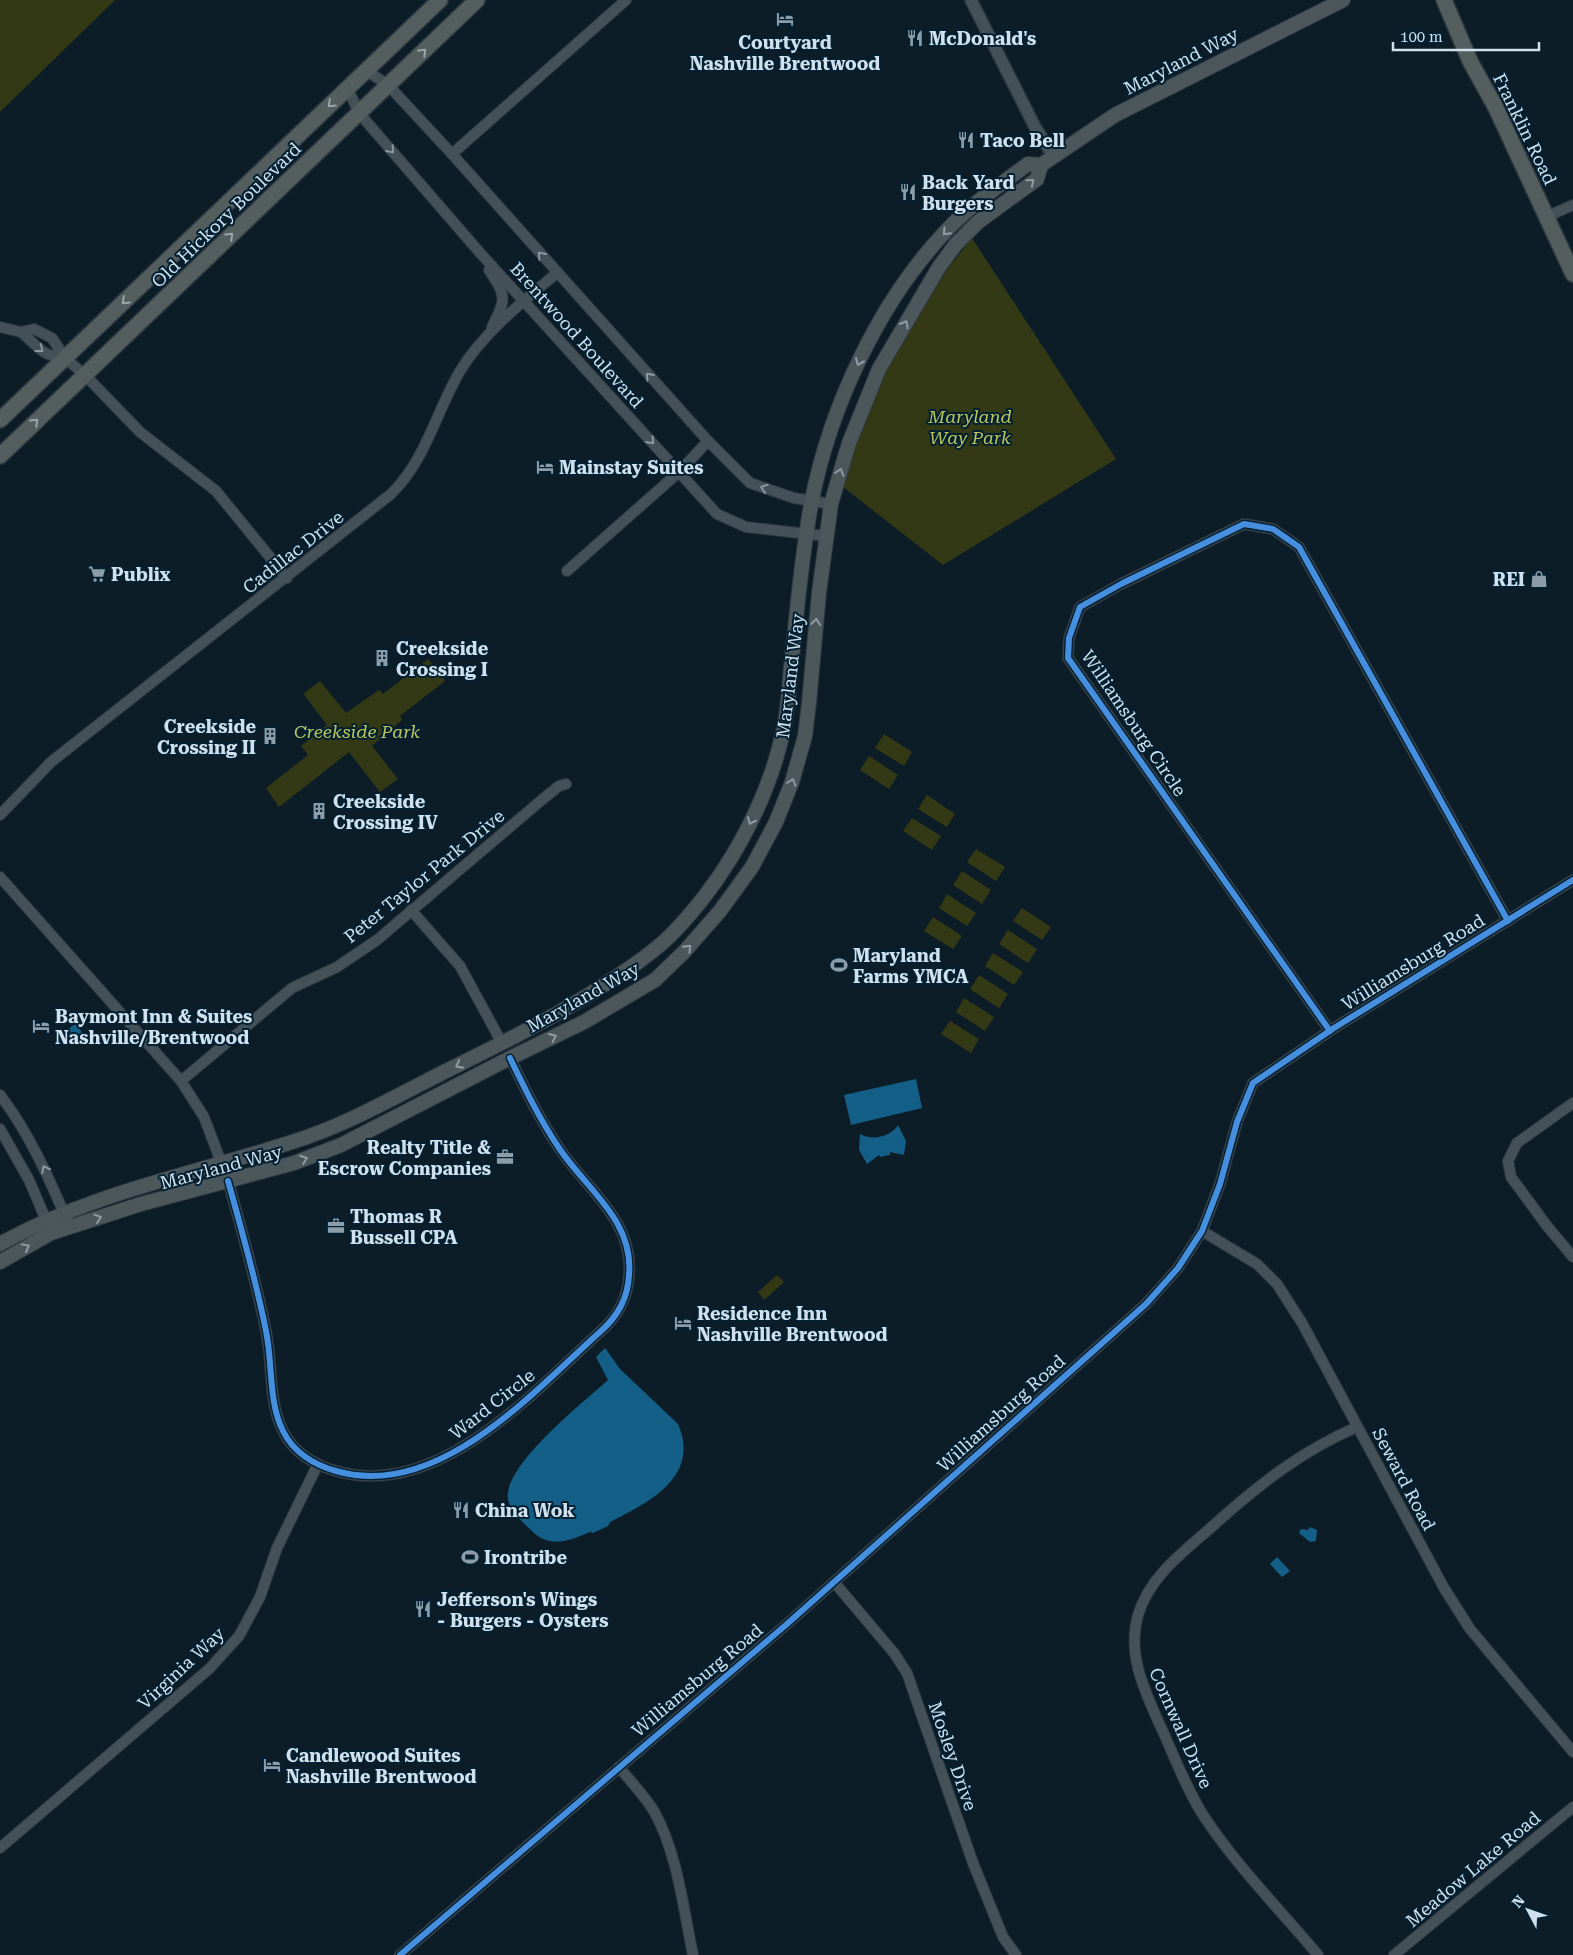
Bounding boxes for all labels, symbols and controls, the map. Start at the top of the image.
hotel icon: Courtyard Nashville Brentwood [775,9,795,29]
scale bar [1393,20,1539,52]
street label: Maryland Way [1120,23,1242,99]
restaurant icon: McDonald's [905,28,925,48]
place label: McDonald's [929,28,1036,49]
text: 100 m [1400,28,1443,46]
place label: Courtyard Nashville Brentwood [690,32,880,74]
one-way arrow [417,49,426,58]
street label: Franklin Road [1489,70,1561,189]
one-way arrow [328,98,337,107]
restaurant icon: Taco Bell [956,130,976,150]
place label: Taco Bell [980,130,1065,151]
street label: Old Hickory Boulevard [147,138,306,292]
one-way arrow [385,144,394,153]
place label: Back Yard Burgers [922,172,1014,214]
one-way arrow [1025,179,1034,188]
restaurant icon: Back Yard Burgers [898,182,918,202]
one-way arrow [943,226,952,235]
one-way arrow [224,233,233,242]
one-way arrow [538,251,547,260]
street label: Brentwood Boulevard [506,258,648,412]
one-way arrow [121,295,130,304]
one-way arrow [899,320,909,329]
one-way arrow [34,343,44,352]
one-way arrow [856,356,866,365]
one-way arrow [646,372,655,381]
park label: Maryland Way Park [927,406,1012,448]
one-way arrow [30,419,39,428]
one-way arrow [645,435,654,444]
hotel icon: Mainstay Suites [535,457,555,477]
place label: Mainstay Suites [559,457,703,478]
one-way arrow [834,468,844,476]
one-way arrow [761,484,769,494]
street label: Cadillac Drive [238,506,348,598]
supermarket icon: Publix [87,564,107,584]
place label: Publix [111,564,171,585]
place label: REI [1493,569,1525,590]
shop icon: REI [1529,569,1549,589]
street label: Maryland Way [772,612,808,740]
one-way arrow [810,617,821,625]
place label: Creekside Crossing I [396,638,489,680]
street label: Williamsburg Circle [1077,646,1191,800]
building icon: Creekside Crossing I [372,648,392,668]
place label: Creekside Crossing II [157,716,256,758]
park label: Creekside Park [294,721,420,742]
building icon: Creekside Crossing II [260,726,280,746]
one-way arrow [786,778,796,786]
place label: Creekside Crossing IV [333,791,438,833]
building icon: Creekside Crossing IV [309,801,329,821]
street label: Peter Taylor Park Drive [340,805,508,947]
one-way arrow [747,816,758,825]
street label: Williamsburg Road [1338,909,1489,1015]
one-way arrow [682,944,691,953]
place label: Maryland Farms YMCA [853,945,969,987]
sports icon: Maryland Farms YMCA [829,955,849,975]
street label: Maryland Way [523,957,643,1037]
place label: Baymont Inn & Suites Nashville/Brentwood [55,1006,252,1048]
hotel icon: Baymont Inn & Suites Nashville/Brentwood [31,1016,51,1036]
one-way arrow [548,1033,557,1043]
one-way arrow [455,1059,464,1069]
place label: Realty Title & Escrow Companies [318,1137,491,1179]
street label: Maryland Way [158,1141,285,1193]
office icon: Realty Title & Escrow Companies [495,1147,515,1167]
one-way arrow [300,1155,308,1165]
one-way arrow [41,1166,51,1175]
place label: Thomas R Bussell CPA [350,1206,458,1248]
one-way arrow [93,1214,101,1224]
office icon: Thomas R Bussell CPA [326,1216,346,1236]
one-way arrow [20,1244,29,1254]
place label: Residence Inn Nashville Brentwood [697,1303,888,1345]
hotel icon: Residence Inn Nashville Brentwood [673,1313,693,1333]
street label: Williamsburg Road [933,1350,1070,1476]
street label: Ward Circle [445,1364,539,1444]
street label: Seward Road [1368,1424,1440,1534]
restaurant icon: China Wok [451,1500,471,1520]
place label: China Wok [475,1500,575,1521]
sports icon: Irontribe [460,1547,480,1567]
place label: Irontribe [484,1547,567,1568]
place label: Jefferson's Wings - Burgers - Oysters [437,1589,608,1631]
restaurant icon: Jefferson's Wings - Burgers - Oysters [413,1599,433,1619]
street label: Williamsburg Road [627,1619,767,1741]
street label: Virginia Way [133,1622,229,1713]
street label: Cornwall Drive [1145,1664,1217,1792]
street label: Mosley Drive [925,1699,982,1813]
place label: Candlewood Suites Nashville Brentwood [286,1745,477,1787]
hotel icon: Candlewood Suites Nashville Brentwood [262,1755,282,1775]
street label: Meadow Lake Road [1402,1806,1545,1931]
north arrow [1503,1885,1553,1935]
text: N [1509,1892,1528,1911]

